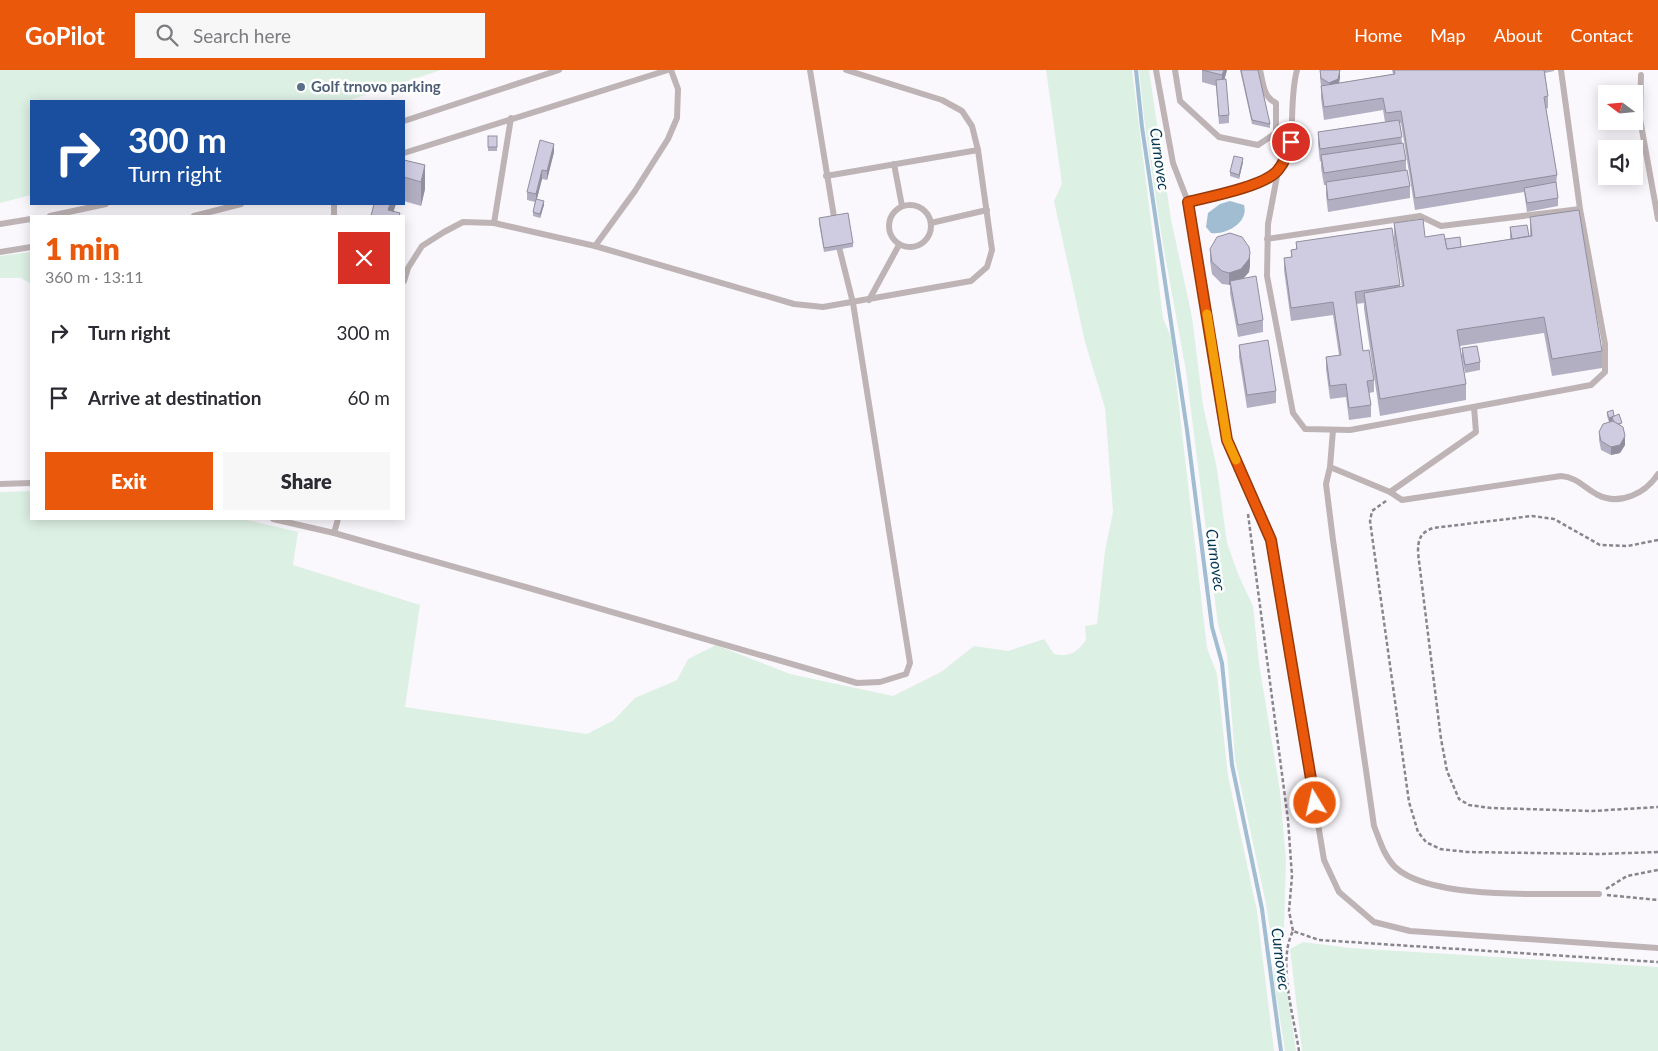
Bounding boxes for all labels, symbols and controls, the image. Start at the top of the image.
search box [135,13,485,58]
text: GoPilot [25,21,105,50]
icon: search [153,21,181,49]
text: Search here [193,24,291,47]
text: Home [1354,24,1402,46]
text: Map [1430,24,1466,46]
text: About [1494,24,1543,46]
text: Contact [1571,24,1633,46]
place label: Golf trnovo parking [311,77,441,95]
marker: Golf trnovo parking [295,81,307,93]
north arrow [1598,85,1642,130]
map controls [1598,85,1643,185]
text: 300 m [128,118,227,160]
icon: right [45,120,110,185]
pin [1270,121,1312,163]
water label: Curnovec [1147,127,1174,191]
icon: arrive [1277,128,1305,156]
button: sound [1598,140,1643,185]
text: Turn right [128,160,222,187]
text: 1 min [45,230,120,266]
button: close [338,232,390,284]
text: 360 m · 13:11 [45,267,144,286]
icon: right [45,319,73,347]
text: Turn right [88,321,170,344]
text: 300 m [336,321,390,344]
icon: arrive [45,384,73,412]
text: Arrive at destination [88,386,261,409]
text: 60 m [347,386,390,409]
button: Exit [45,452,213,510]
button: Share [223,452,390,510]
water label: Curnovec [1203,528,1230,592]
position arrow [1288,776,1340,828]
water label: Curnovec [1268,927,1295,991]

